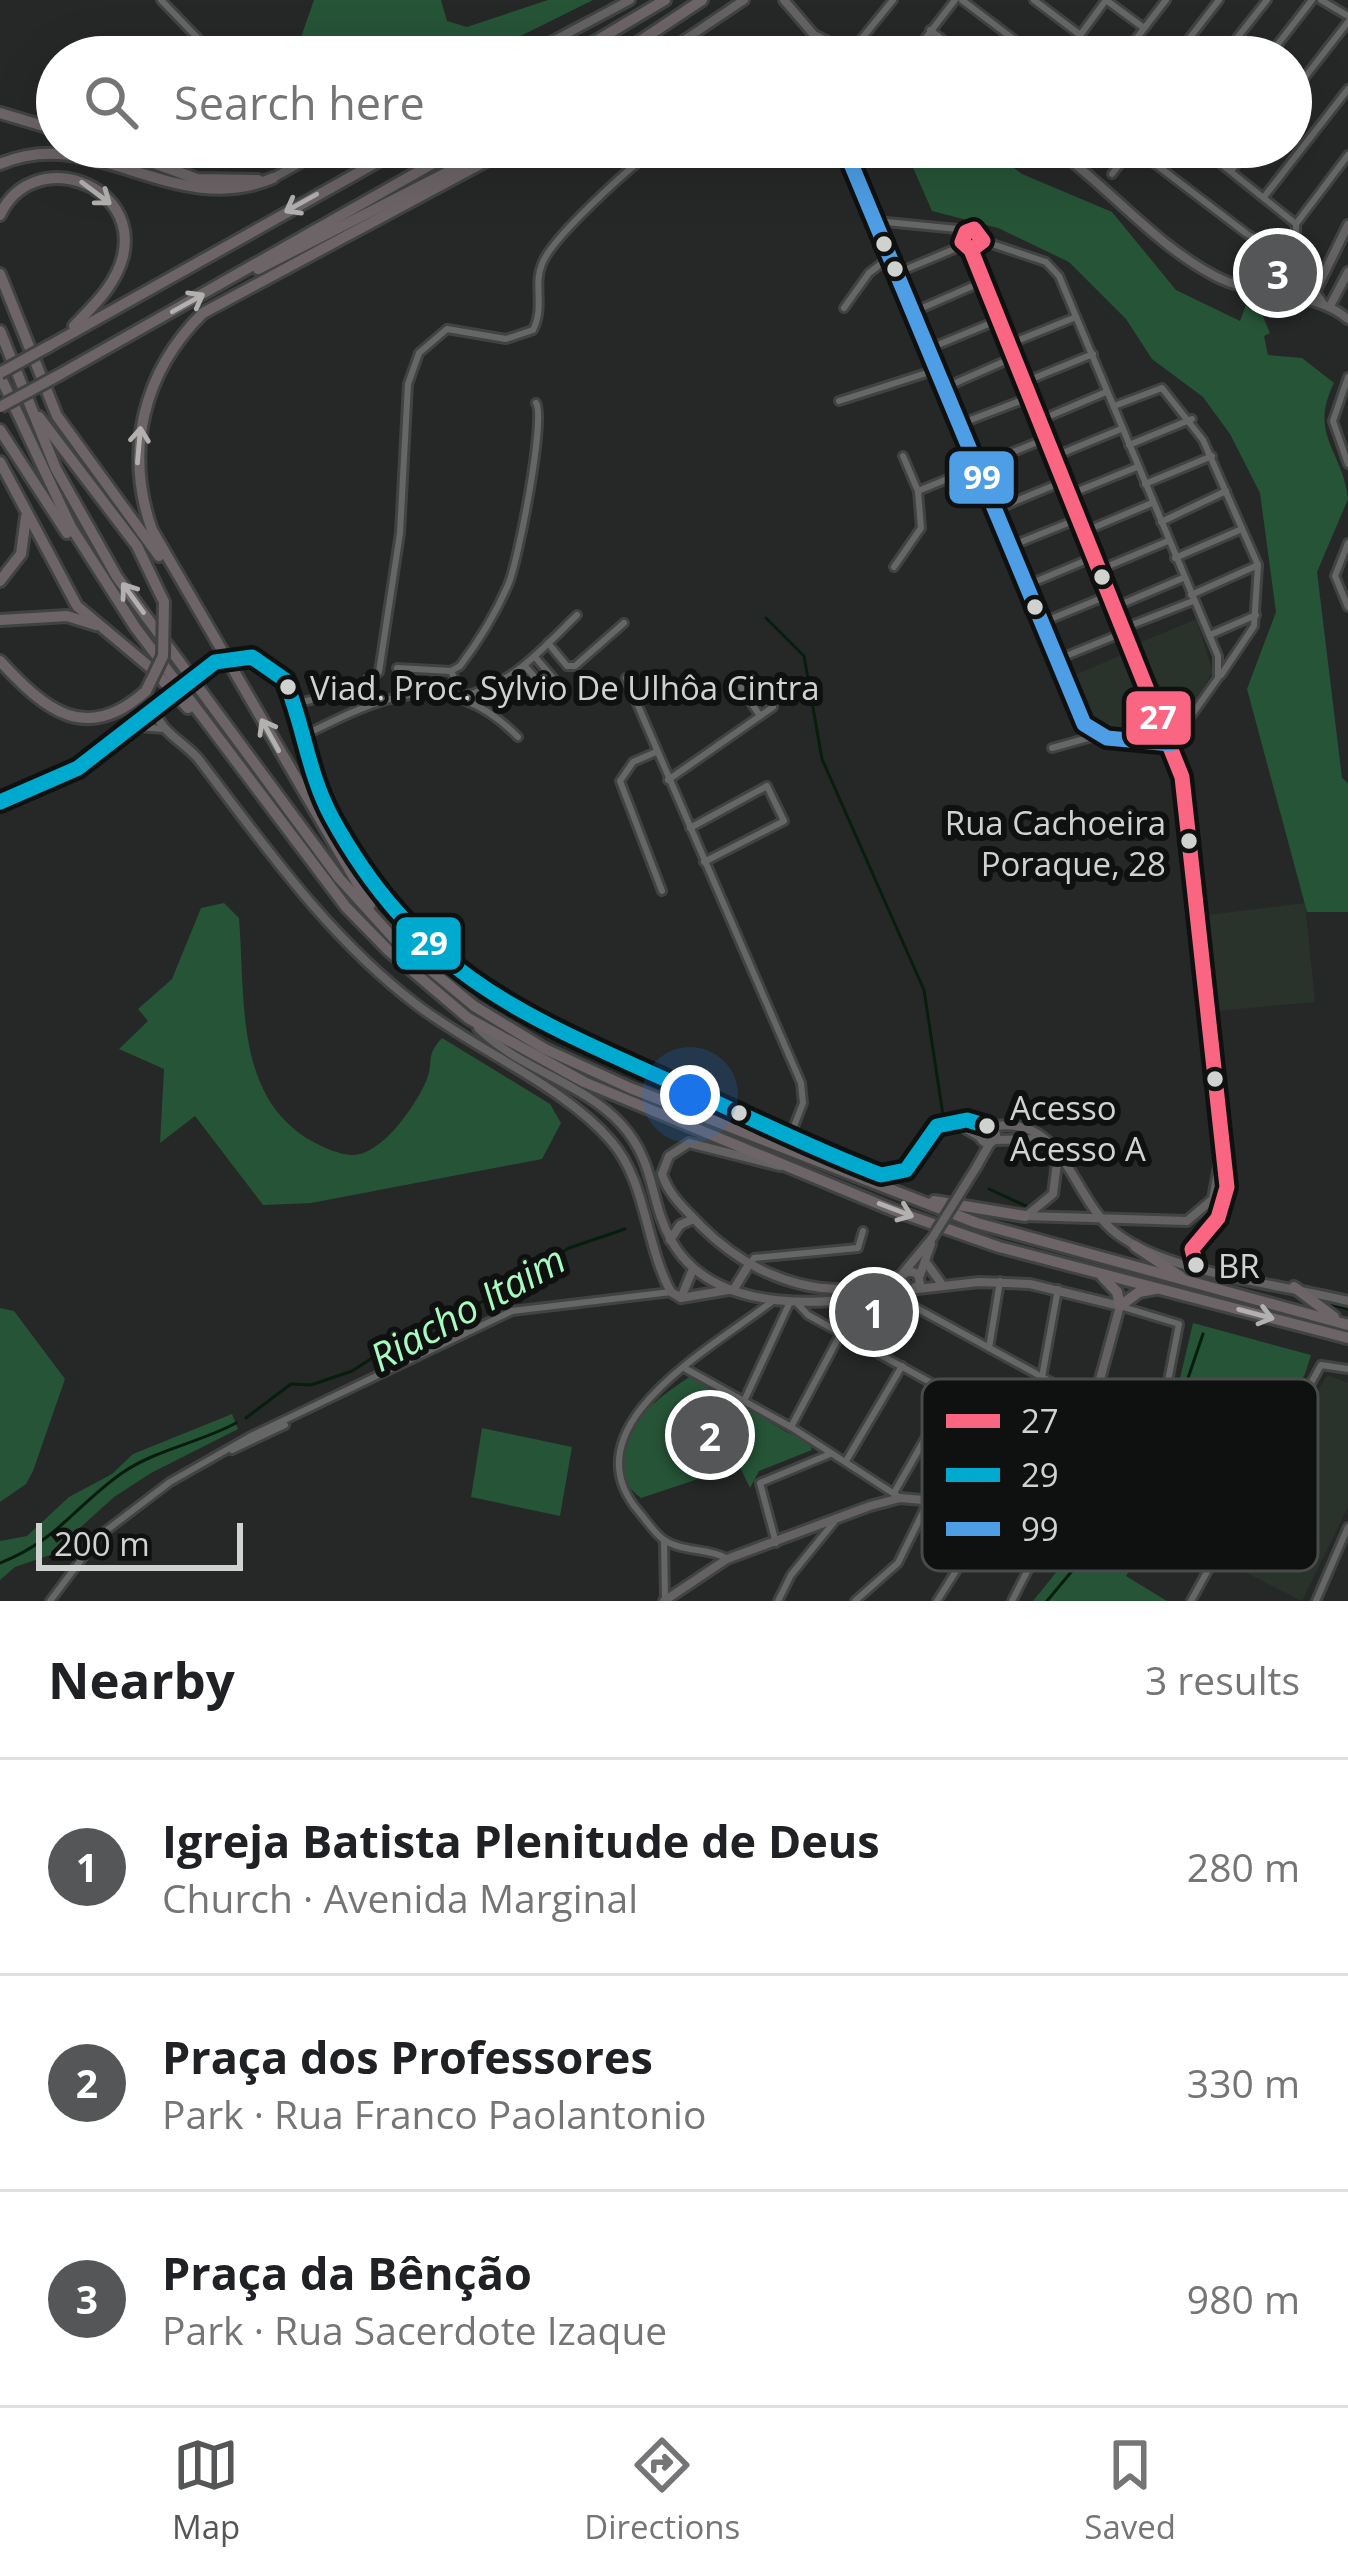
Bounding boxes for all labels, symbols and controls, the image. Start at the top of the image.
search box [36,36,1312,168]
icon: search [78,69,144,135]
text: Search here [174,72,425,133]
one-way arrow [79,179,112,205]
one-way arrow [285,192,320,215]
pin: 3 [1239,228,1317,318]
unlabelled marker [873,233,895,255]
unlabelled marker [884,258,906,280]
one-way arrow [169,291,204,314]
one-way arrow [128,426,151,465]
line badge: 99 [947,449,1016,506]
text: 99 [963,454,1001,499]
unlabelled marker [1091,566,1113,588]
one-way arrow [121,583,147,615]
unlabelled marker [1024,596,1046,618]
place label: Viad. Proc. Sylvio De Ulhôa Cintra [310,665,820,710]
marker: Viad. Proc. Sylvio De Ulhôa Cintra [277,676,299,698]
line badge: 27 [1124,689,1193,747]
text: 27 [1139,694,1177,739]
one-way arrow [257,718,281,753]
place label: Rua Cachoeira Poraque, 28 [945,800,1166,886]
marker: Rua Cachoeira Poraque, 28 [1178,830,1200,852]
line badge: 29 [394,915,463,972]
text: 29 [410,920,448,965]
your location [660,1065,720,1125]
unlabelled marker [1204,1068,1226,1090]
place label: Acesso Acesso A [1010,1085,1146,1171]
unlabelled marker [728,1102,750,1124]
marker: Acesso Acesso A [976,1115,998,1137]
one-way arrow [876,1201,913,1222]
water label: Riacho Itaim [360,1232,574,1382]
place label: BR [1218,1243,1260,1288]
marker: BR [1185,1254,1207,1276]
pin: 1 [835,1267,913,1357]
one-way arrow [1236,1304,1274,1326]
legend [922,1379,1318,1571]
pin: 2 [671,1390,749,1480]
text: 27 [1021,1398,1059,1443]
text: 29 [1021,1452,1059,1497]
text: 99 [1021,1506,1059,1551]
scale bar [36,1517,243,1570]
text: 200 m [54,1521,150,1566]
text: Nearby [48,1644,235,1714]
text: 3 results [1145,1653,1300,1706]
text: Igreja Batista Plenitude de Deus [162,1810,880,1871]
text: 1 [76,1840,98,1893]
text: 280 m [1187,1840,1300,1893]
text: Church · Avenida Marginal [162,1871,638,1924]
text: Praça dos Professores [162,2026,653,2087]
text: 2 [76,2056,98,2109]
text: 330 m [1187,2056,1300,2109]
text: Park · Rua Franco Paolantonio [162,2087,706,2140]
text: Praça da Bênção [162,2242,532,2303]
text: 3 [76,2272,98,2325]
text: 980 m [1187,2272,1300,2325]
text: Park · Rua Sacerdote Izaque [162,2303,667,2356]
tab: Map [172,2432,240,2549]
tab: Directions [584,2432,740,2549]
tab: Saved [1084,2432,1176,2549]

